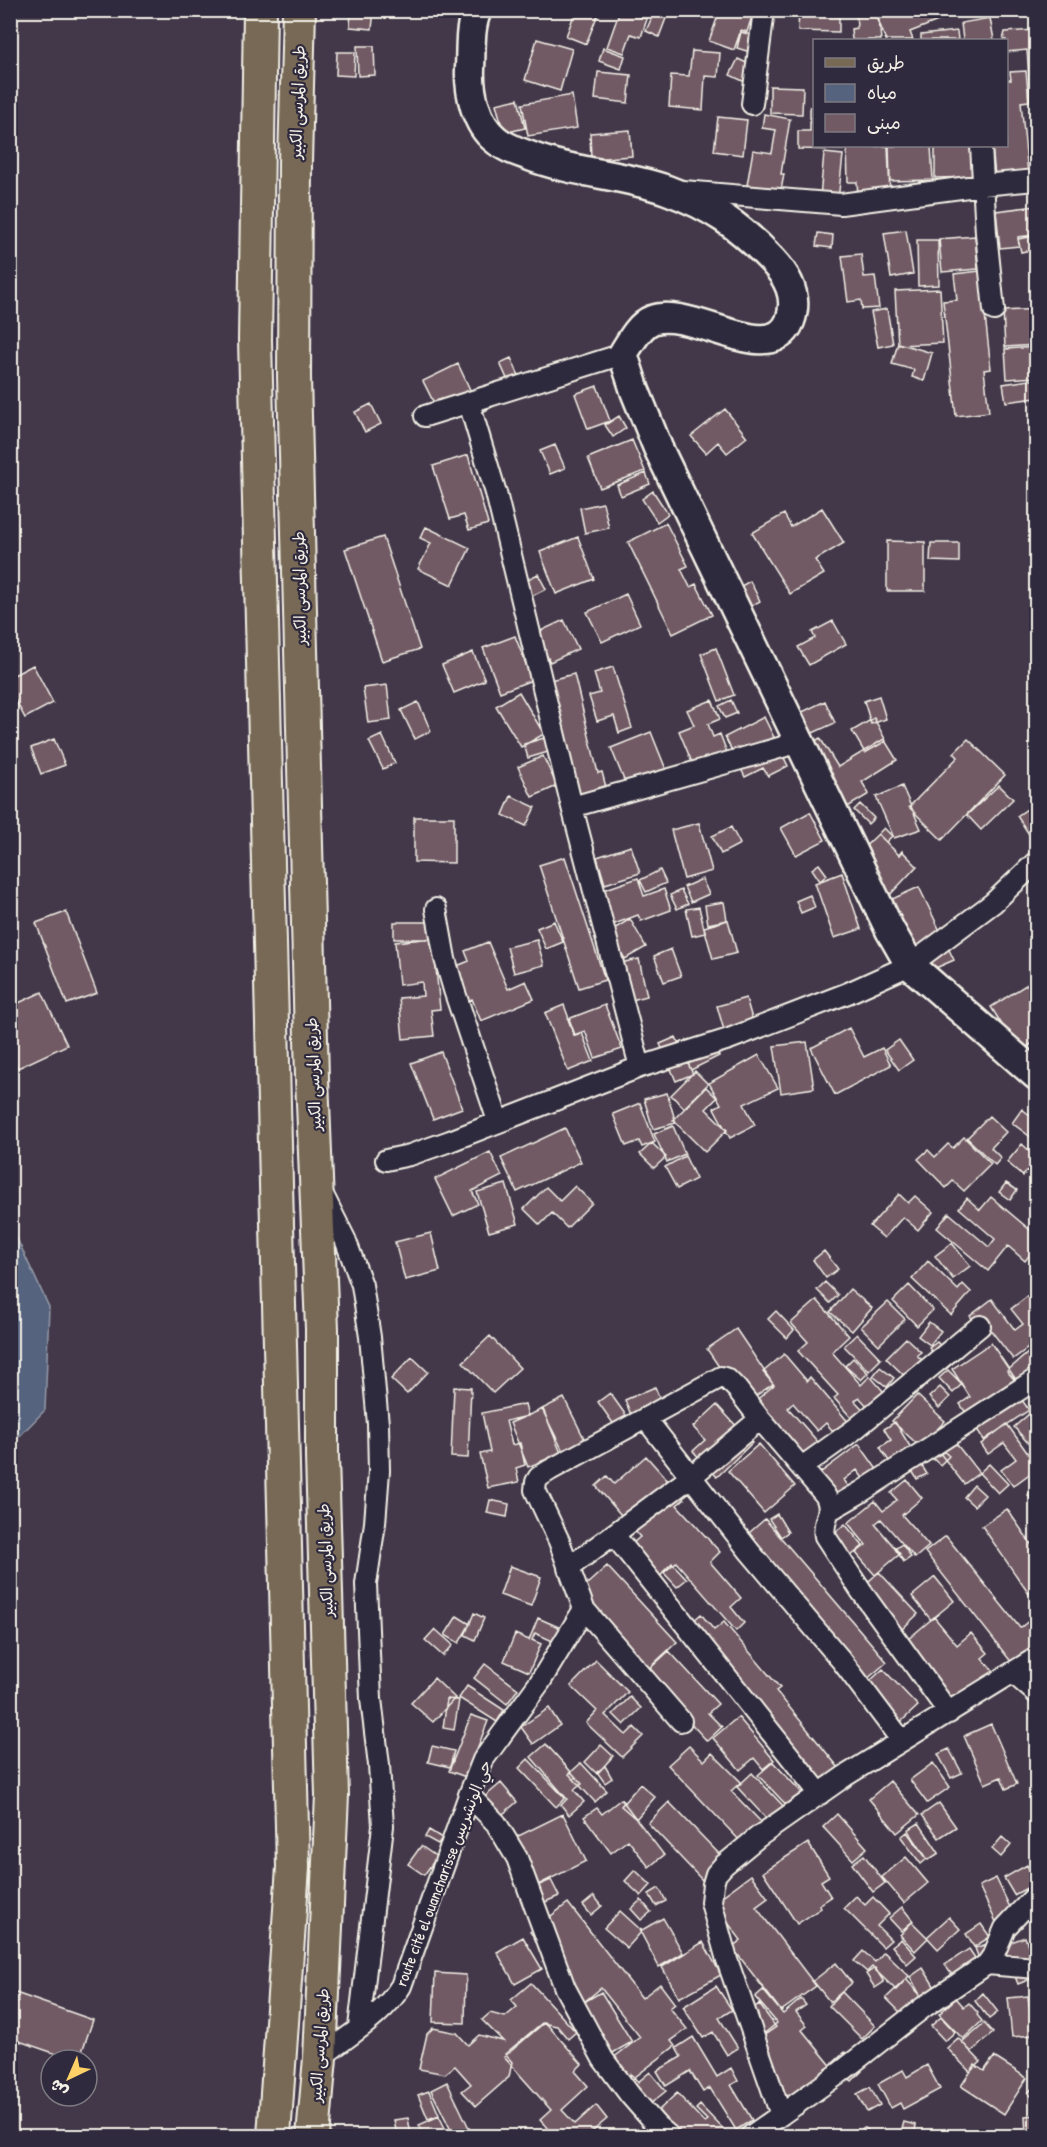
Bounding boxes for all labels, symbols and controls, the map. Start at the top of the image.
legend [813,39,1008,147]
street label: طريق المرسى الكبير [284,45,310,161]
text: طريق [867,50,905,75]
text: مياه [867,80,897,105]
text: مبنى [867,110,901,135]
street label: طريق المرسى الكبير [287,531,311,647]
street label: طريق المرسى الكبير [300,1017,326,1133]
street label: طريق المرسى الكبير [312,1503,338,1619]
street label: route cité el ouancharisse حي الونشريس [390,1757,500,1991]
street label: طريق المرسى الكبير [304,1988,334,2104]
north arrow [39,2048,99,2108]
text: ش [45,2075,73,2103]

